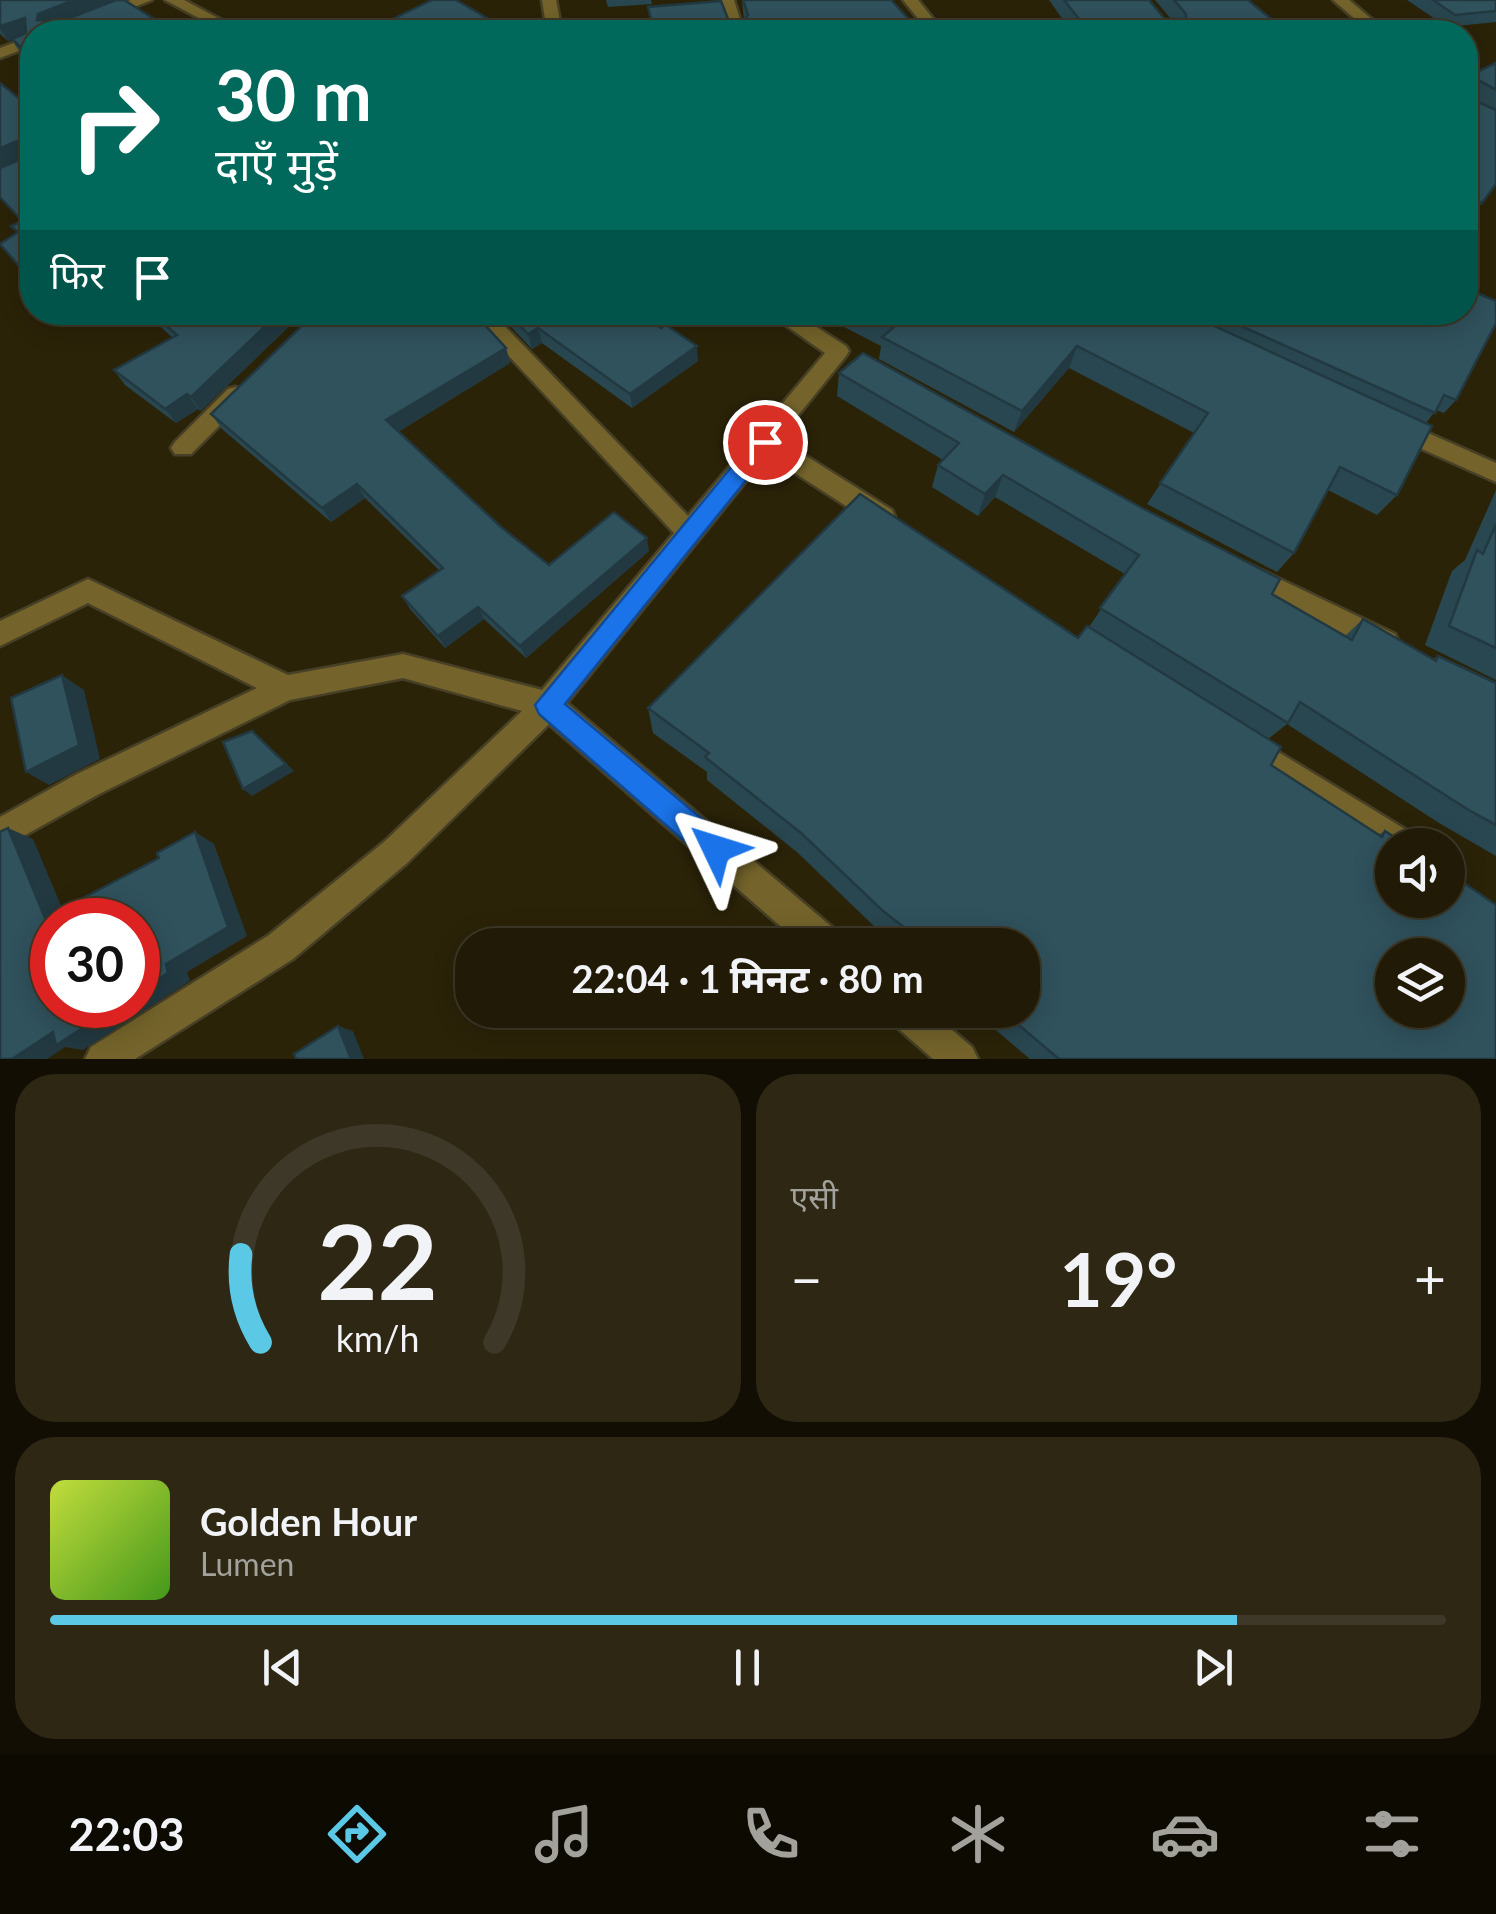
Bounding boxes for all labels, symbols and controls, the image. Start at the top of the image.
text: 30 m [215,52,372,136]
icon: right [50,60,180,190]
text: दाएँ मुड़ें [215,137,338,191]
icon: arrive [125,250,180,305]
text: फिर [50,251,105,297]
pin [723,400,808,485]
icon: arrive [738,415,793,470]
position arrow [664,797,768,901]
map controls [1375,828,1465,1028]
button: sound [1375,828,1465,918]
speed limit sign: 30 [30,898,160,1028]
button: layers [1375,938,1465,1028]
text: 22:04 · 1 मिनट · 80 m [572,955,923,1001]
text: एसी [791,1177,838,1216]
text: 22 [317,1197,438,1322]
text: 19° [1059,1233,1177,1323]
text: − [791,1245,822,1311]
text: + [1414,1245,1446,1311]
text: km/h [336,1317,420,1360]
text: Golden Hour [200,1498,417,1544]
text: Lumen [200,1544,294,1583]
icon: previous [255,1640,310,1695]
icon: pause [720,1640,775,1695]
icon: next [1186,1640,1241,1695]
icon: directions [322,1799,392,1869]
icon: music [529,1799,599,1869]
icon: phone [736,1799,806,1869]
icon: climate [943,1799,1013,1869]
icon: car [1150,1799,1220,1869]
icon: filters [1357,1799,1427,1869]
text: 22:03 [69,1807,185,1861]

